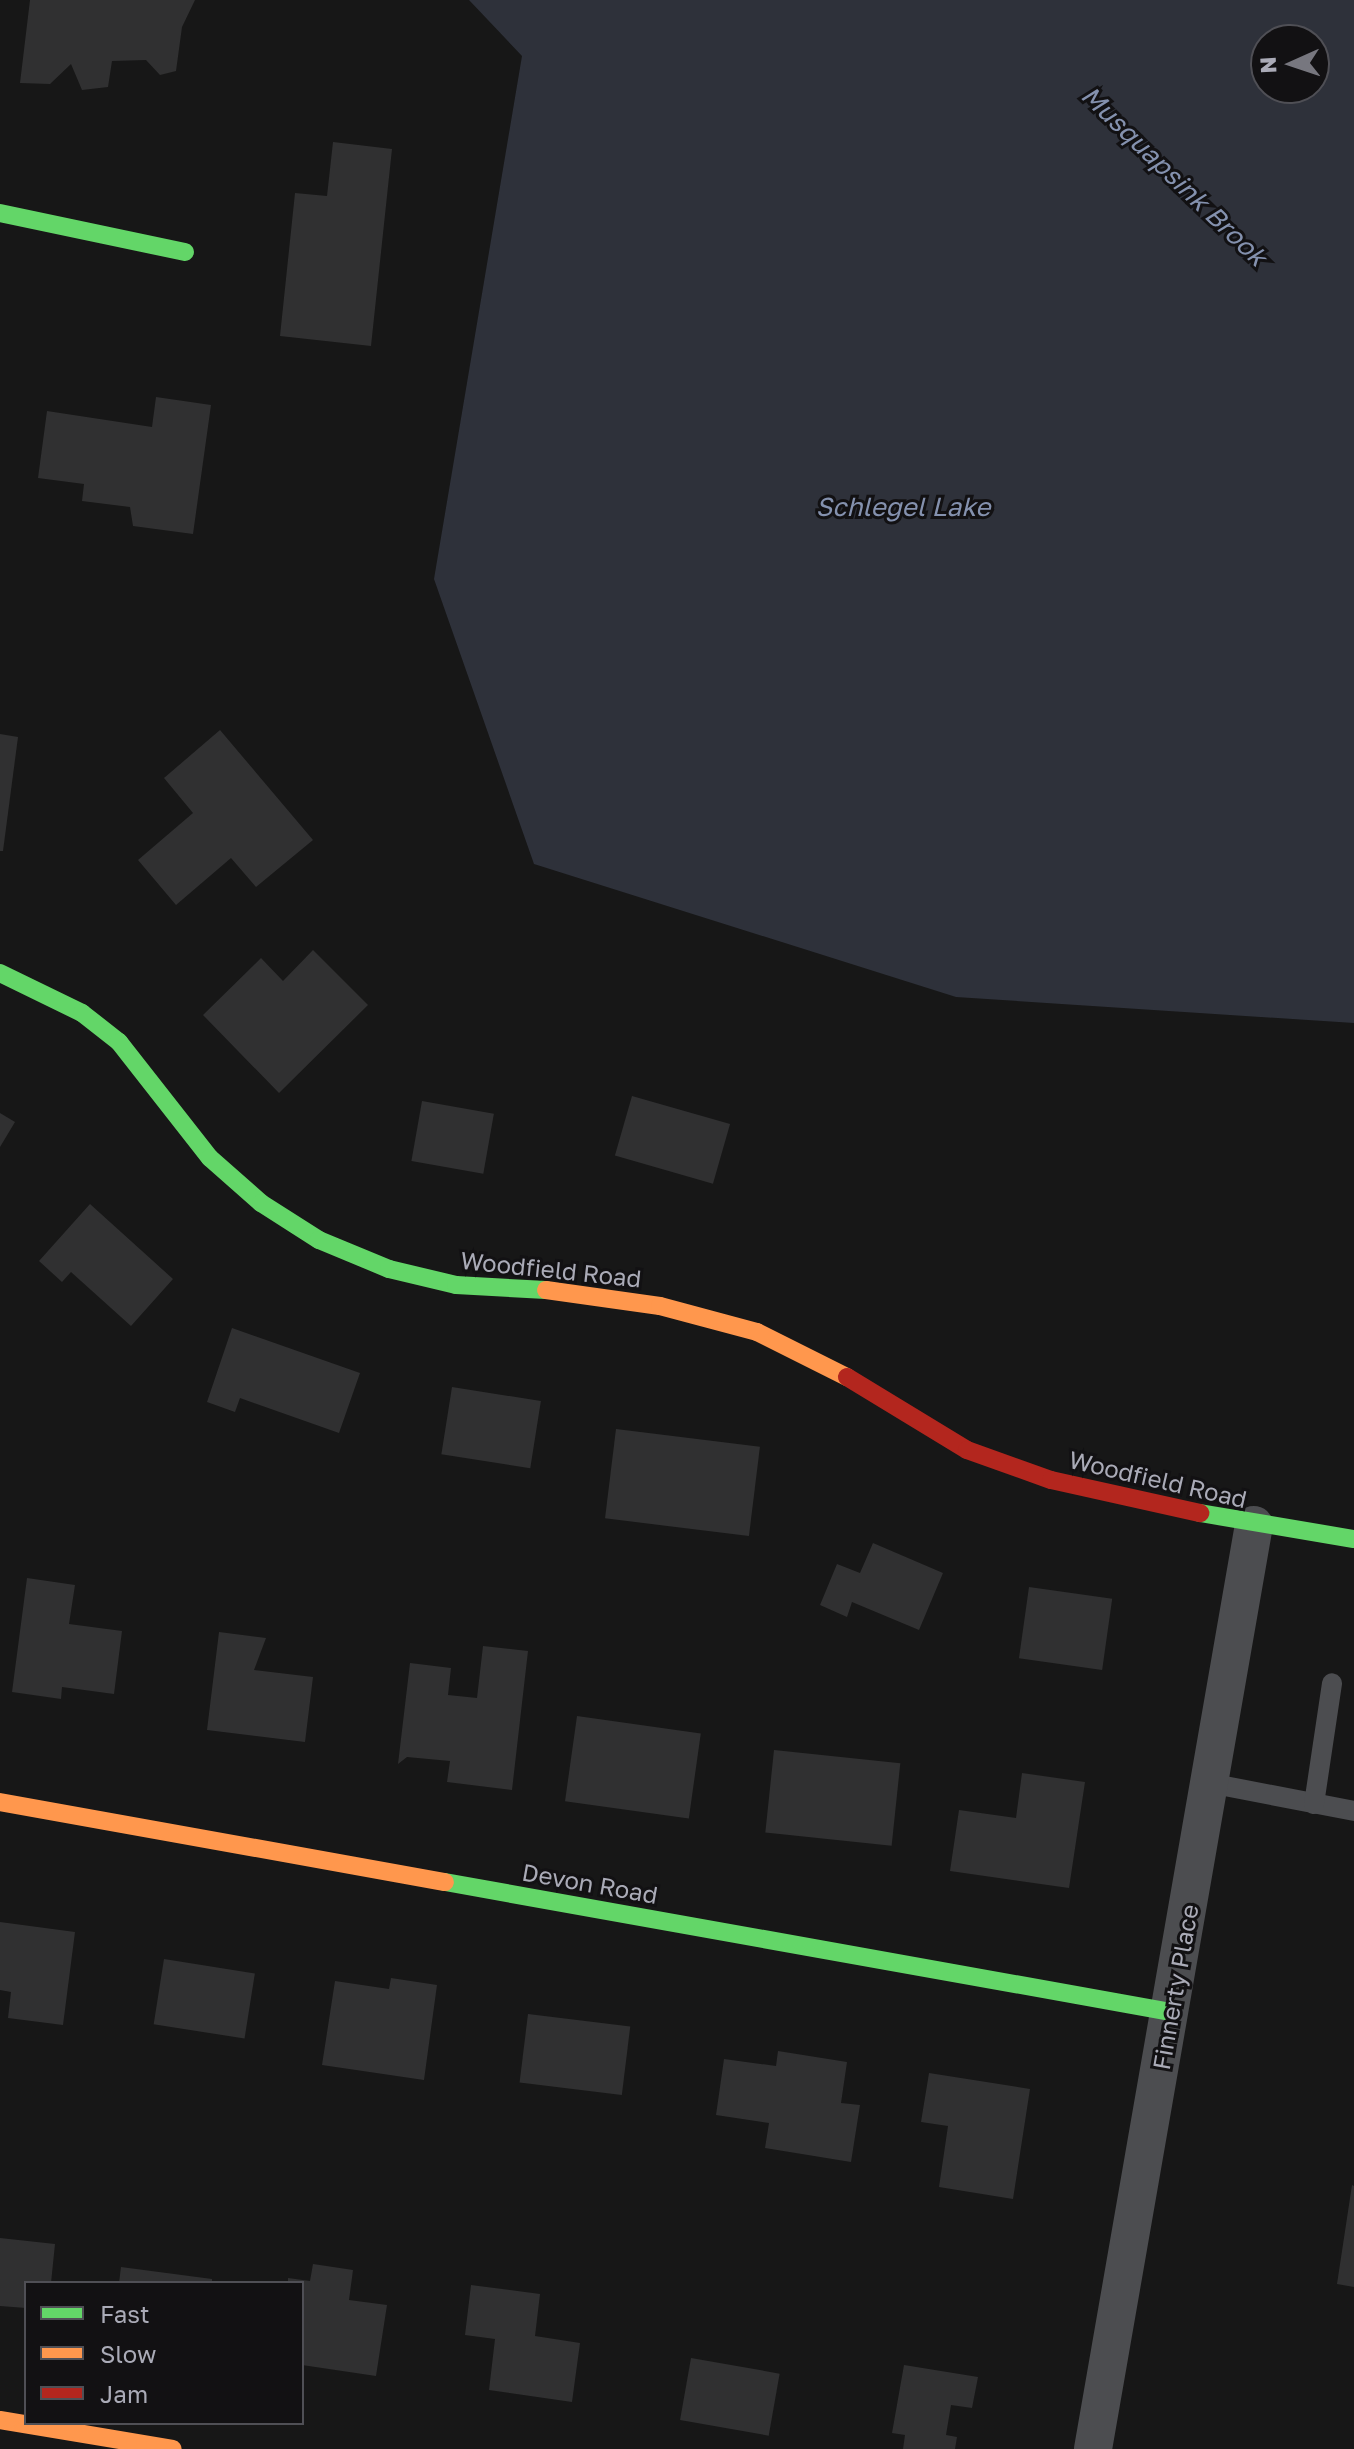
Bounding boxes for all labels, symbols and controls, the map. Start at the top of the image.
north arrow [1250,24,1330,104]
text: N [1254,56,1281,74]
water label: Musquapsink Brook [1075,80,1273,272]
water label: Schlegel Lake [816,491,990,523]
street label: Woodfield Road [459,1245,643,1293]
street label: Woodfield Road [1066,1445,1250,1513]
street label: Devon Road [520,1857,660,1909]
street label: Finnerty Place [1146,1902,1204,2072]
legend [24,2281,304,2425]
text: Fast [100,2299,150,2328]
text: Slow [100,2339,156,2368]
text: Jam [100,2379,148,2408]

